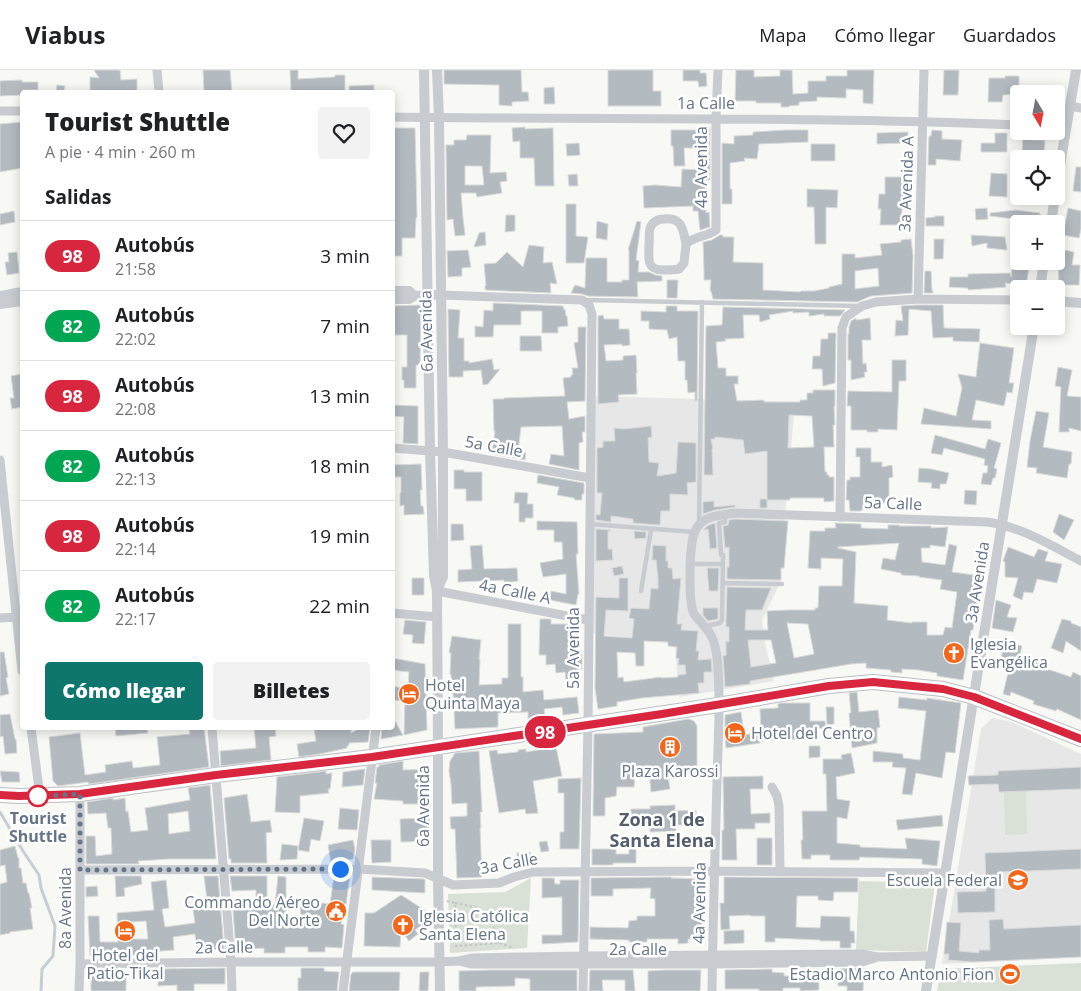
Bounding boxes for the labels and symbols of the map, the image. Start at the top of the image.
north arrow [1010,85,1065,140]
street label: 1a Calle [677,92,735,114]
street label: 4a Avenida [690,126,712,208]
street label: 3a Avenida A [893,135,919,232]
street label: 6a Avenida [414,290,438,372]
street label: 5a Calle [463,430,525,462]
street label: 5a Calle [864,491,922,515]
street label: 3a Avenida [960,540,994,624]
street label: 4a Calle A [477,573,554,609]
street label: 5a Avenida [562,607,584,689]
place label: Iglesia Evangélica [970,633,1048,673]
church icon: Iglesia Evangélica [942,641,966,665]
place label: Hotel Quinta Maya [425,674,520,714]
hotel icon: Hotel Quinta Maya [397,682,421,706]
line badge: 98 [522,716,568,748]
hotel icon: Hotel del Centro [723,721,747,745]
place label: Hotel del Centro [751,722,873,744]
building icon: Plaza Karossi [658,735,682,759]
place label: Plaza Karossi [621,760,719,782]
street label: 6a Avenida [412,765,434,847]
marker: Tourist Shuttle [27,785,49,807]
place label: Tourist Shuttle [9,807,67,847]
district label: Zona 1 de Santa Elena [610,807,714,852]
street label: 3a Calle [478,847,540,879]
your location [328,857,353,882]
street label: 4a Avenida [687,862,711,944]
street label: 8a Avenida [54,867,76,949]
school or university icon: Escuela Federal [1006,868,1030,892]
place label: Escuela Federal [886,869,1002,891]
place label: Commando Aéreo Del Norte [184,891,320,931]
public building icon: Commando Aéreo Del Norte [324,899,348,923]
place label: Iglesia Católica Santa Elena [419,905,529,945]
church icon: Iglesia Católica Santa Elena [391,913,415,937]
hotel icon: Hotel del Patio-Tikal [113,919,137,943]
street label: 2a Calle [195,935,253,959]
street label: 2a Calle [609,938,667,960]
place label: Hotel del Patio-Tikal [86,944,164,984]
sports icon: Estadio Marco Antonio Fion [998,962,1022,986]
place label: Estadio Marco Antonio Fion [789,963,994,985]

